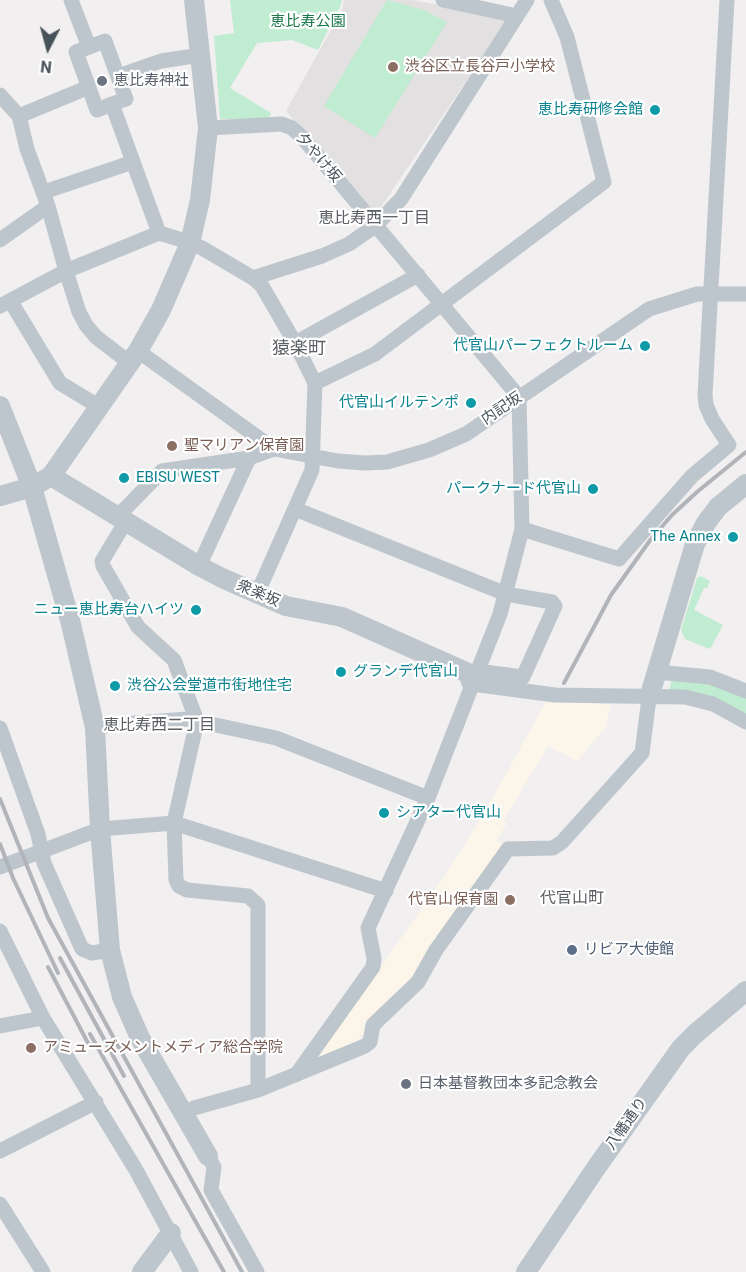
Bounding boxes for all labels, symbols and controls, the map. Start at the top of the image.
park label: 恵比寿公園 [271,13,345,31]
north arrow [18,18,78,78]
text: N [39,56,53,76]
place label: 渋谷区立長谷戸小学校 [405,58,555,76]
marker: 渋谷区立長谷戸小学校 [386,60,400,74]
place label: 恵比寿神社 [114,72,189,90]
marker: 恵比寿神社 [95,74,109,88]
place label: 恵比寿研修会館 [538,101,643,119]
marker: 恵比寿研修会館 [648,103,662,117]
street label: 夕やけ坂 [292,129,344,187]
district label: 恵比寿西一丁目 [318,209,430,229]
place label: 代官山パーフェクトルーム [453,337,633,355]
district label: 猿楽町 [272,338,326,360]
marker: 代官山パーフェクトルーム [638,339,652,353]
street label: 内記坂 [478,389,526,429]
place label: 代官山イルテンポ [339,394,459,412]
marker: 代官山イルテンポ [464,396,478,410]
place label: 聖マリアン保育園 [184,437,304,455]
marker: 聖マリアン保育園 [165,439,179,453]
place label: EBISU WEST [136,469,220,487]
marker: EBISU WEST [117,471,131,485]
place label: パークナード代官山 [446,480,581,498]
marker: パークナード代官山 [586,482,600,496]
place label: The Annex [650,528,721,546]
marker: The Annex [726,530,740,544]
street label: 衆楽坂 [234,577,282,611]
place label: ニュー恵比寿台ハイツ [34,601,184,619]
marker: ニュー恵比寿台ハイツ [189,603,203,617]
place label: グランデ代官山 [353,663,458,681]
marker: グランデ代官山 [334,665,348,679]
place label: 渋谷公会堂道市街地住宅 [127,677,292,695]
marker: 渋谷公会堂道市街地住宅 [108,679,122,693]
district label: 恵比寿西二丁目 [103,716,215,736]
place label: シアター代官山 [396,804,501,822]
marker: シアター代官山 [377,806,391,820]
district label: 代官山町 [540,889,604,909]
place label: 代官山保育園 [408,891,498,909]
marker: 代官山保育園 [503,893,517,907]
place label: リビア大使館 [584,941,674,959]
marker: リビア大使館 [565,943,579,957]
place label: アミューズメントメディア総合学院 [43,1039,283,1057]
marker: アミューズメントメディア総合学院 [24,1041,38,1055]
place label: 日本基督教団本多記念教会 [418,1075,598,1093]
marker: 日本基督教団本多記念教会 [399,1077,413,1091]
street label: 八幡通り [602,1094,652,1154]

